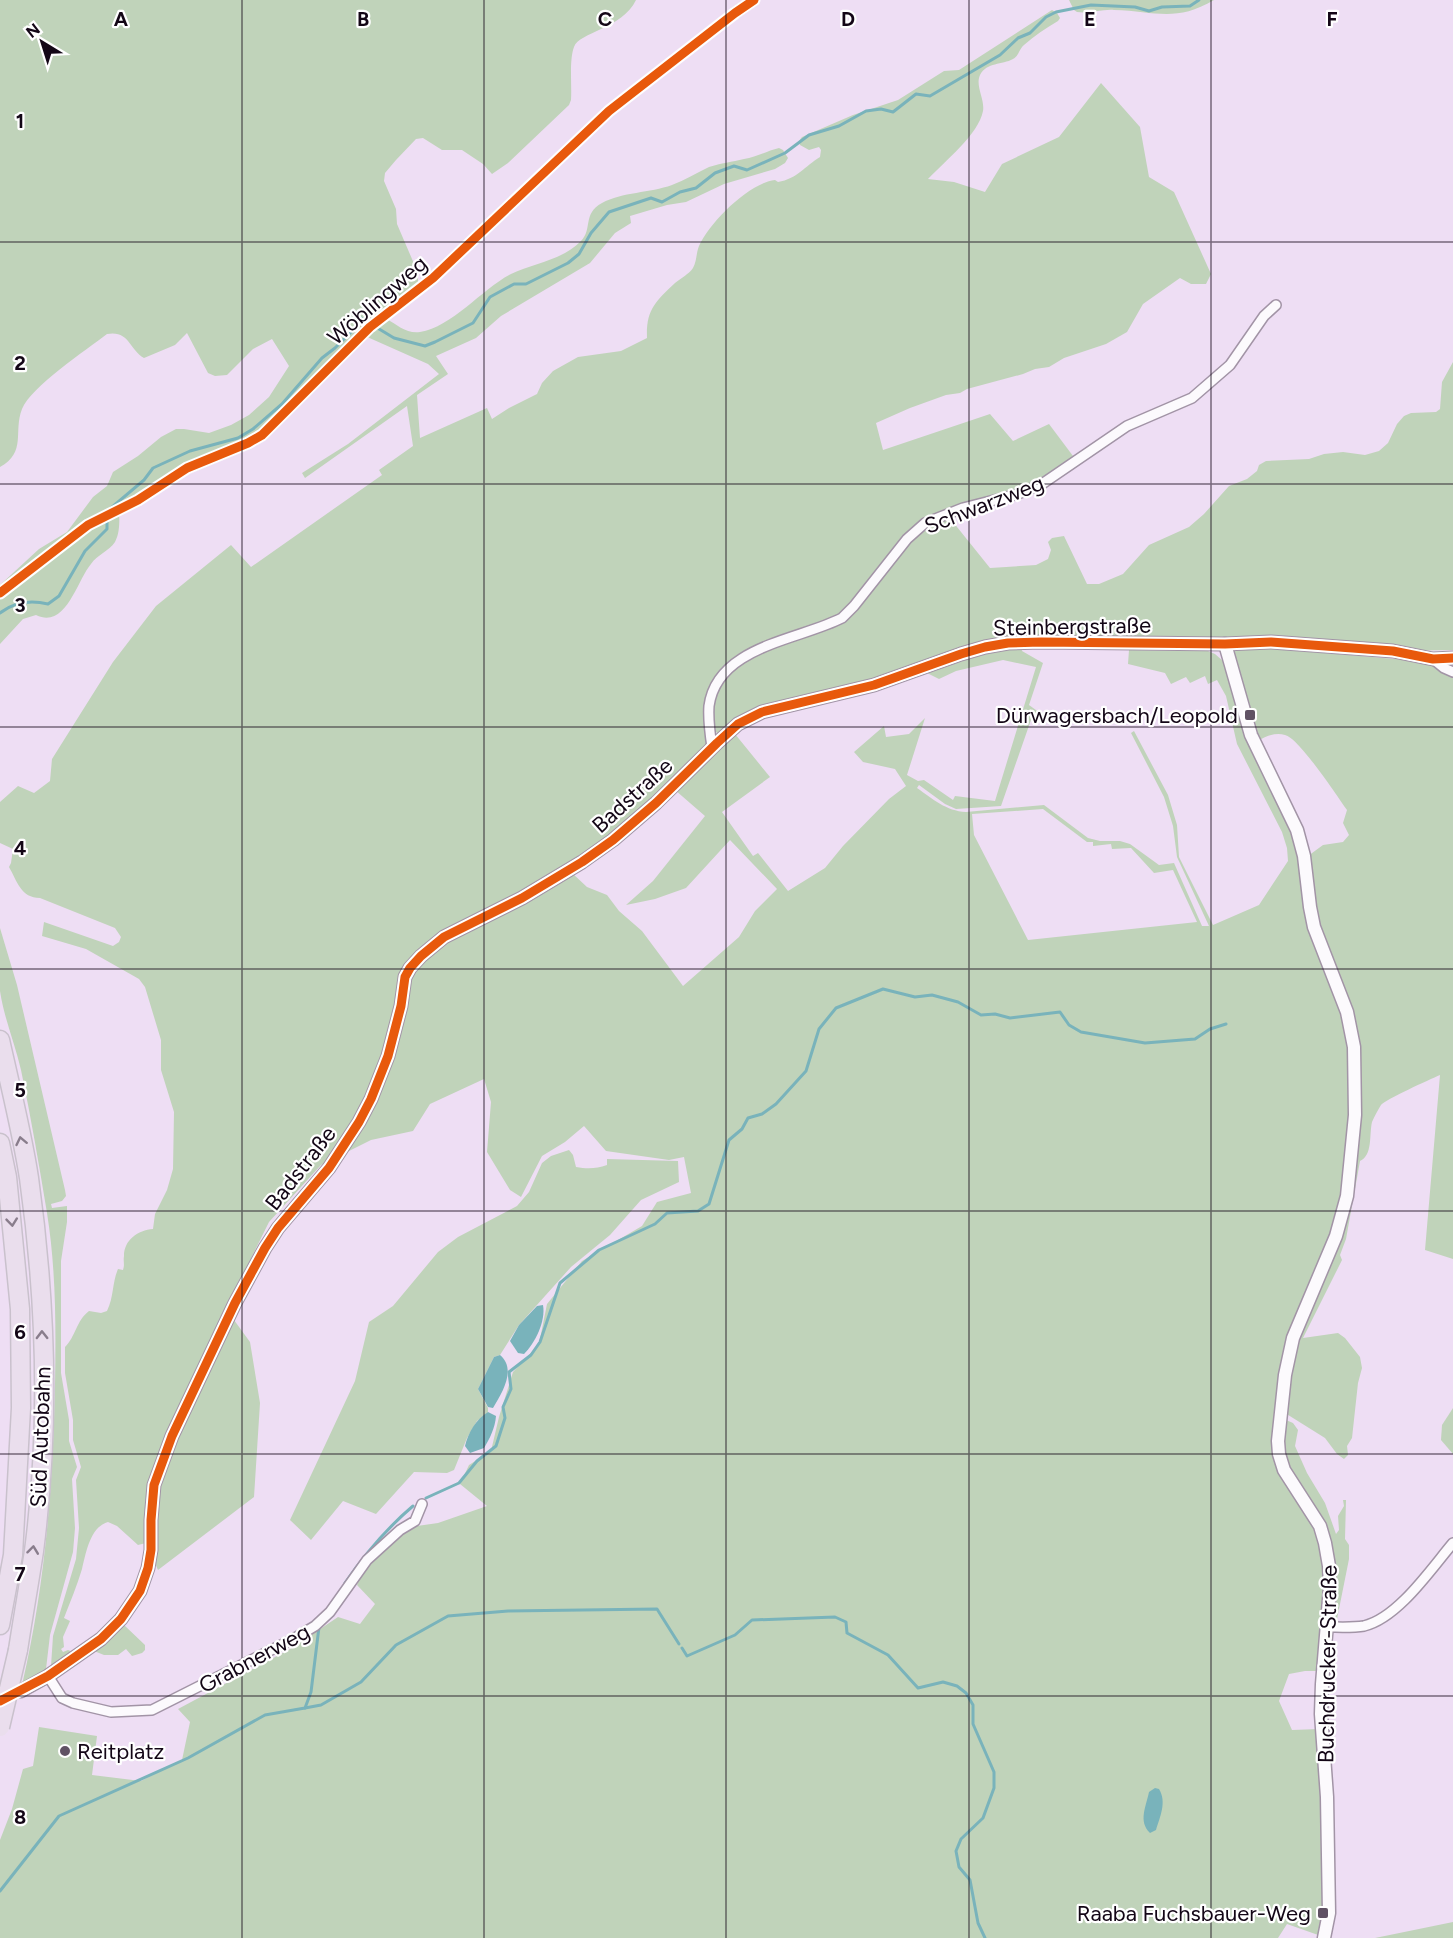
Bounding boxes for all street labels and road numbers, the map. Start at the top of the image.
street label: Wöblingweg [322,250,433,351]
street label: Schwarzweg [921,469,1048,540]
street label: Steinbergstraße [993,612,1151,641]
street label: Badstraße [586,752,678,839]
street label: Badstraße [259,1121,342,1216]
street label: Süd Autobahn [25,1366,56,1508]
street label: Buchdrucker-Straße [1312,1565,1343,1763]
street label: Grabnerweg [194,1618,314,1699]

